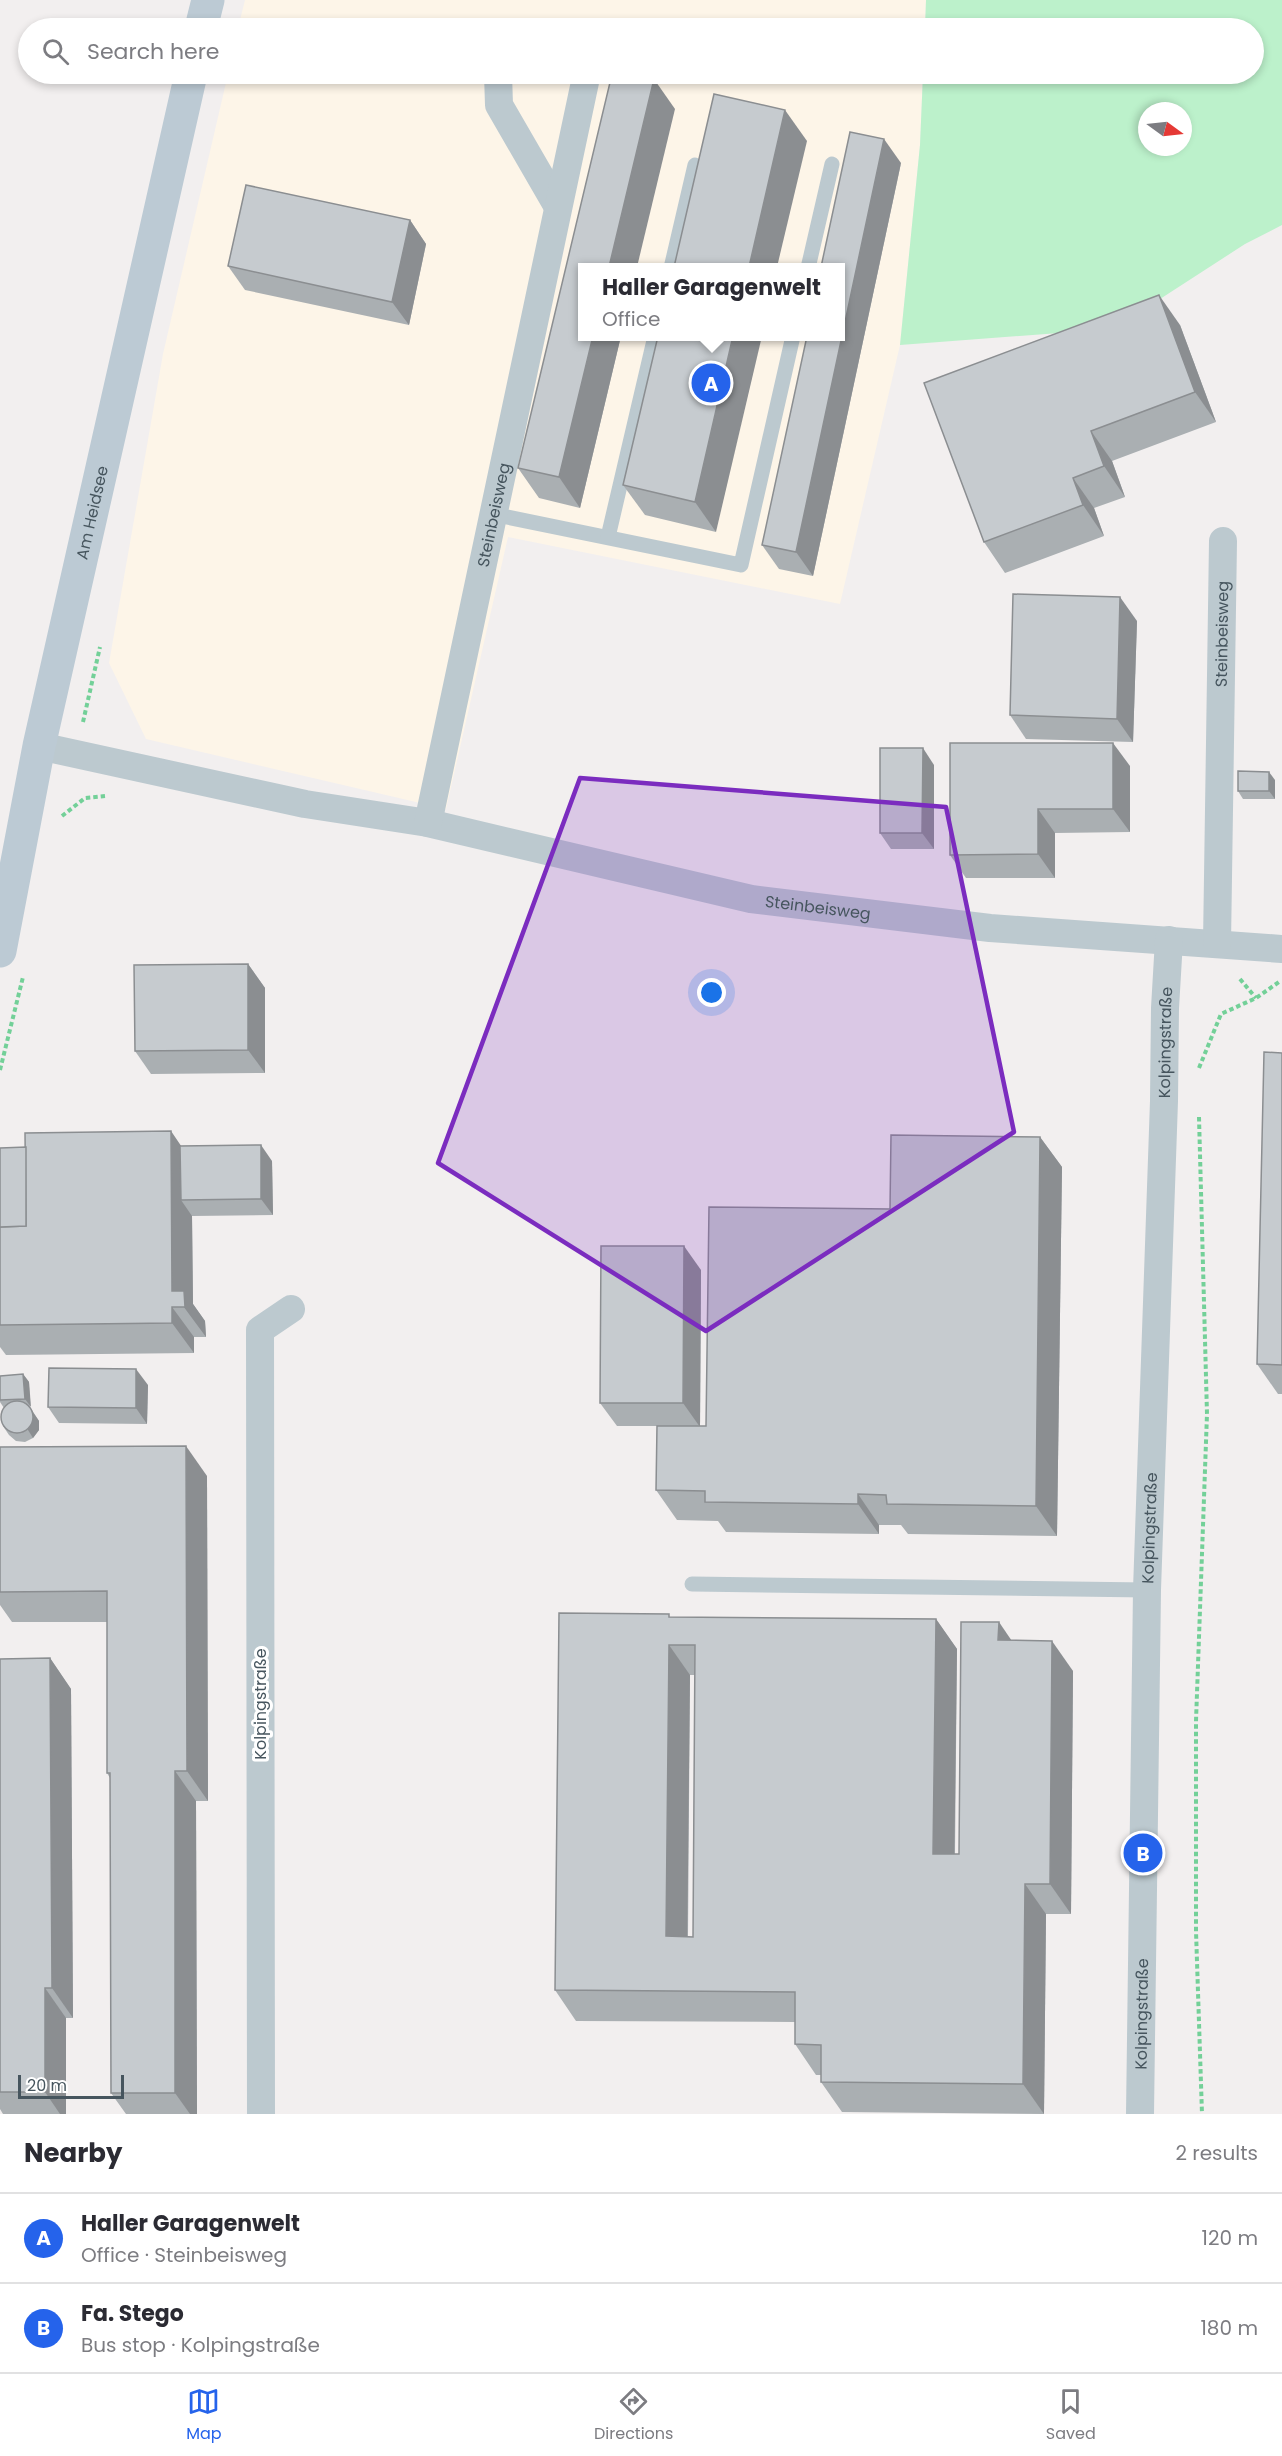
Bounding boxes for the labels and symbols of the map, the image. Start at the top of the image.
north arrow [1138,102,1192,156]
pin: A [692,360,730,406]
street label: Steinbeisweg [472,461,516,569]
street label: Am Heidsee [71,463,114,562]
street label: Steinbeisweg [1210,581,1234,687]
street label: Steinbeisweg [764,890,872,925]
your location [697,978,726,1007]
street label: Kolpingstraße [1153,986,1178,1098]
street label: Kolpingstraße [1136,1472,1163,1584]
street label: Kolpingstraße [249,1648,272,1760]
pin: B [1124,1830,1162,1876]
street label: Kolpingstraße [1130,1958,1154,2070]
scale bar [18,2072,124,2100]

